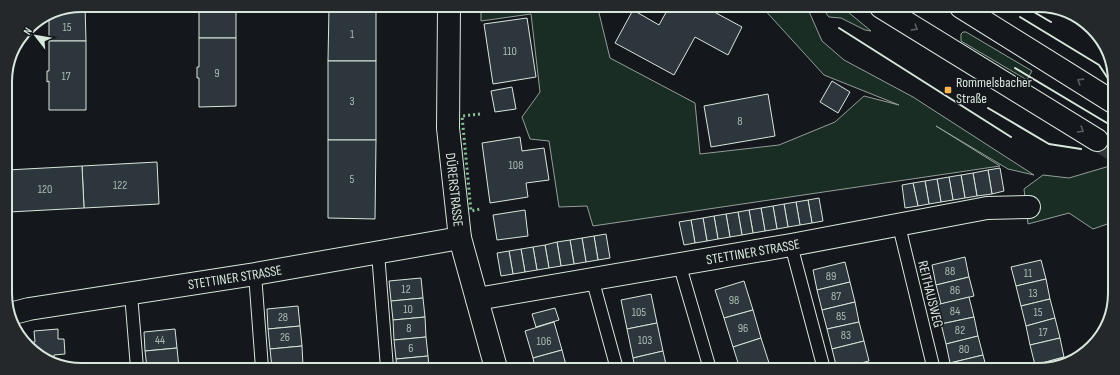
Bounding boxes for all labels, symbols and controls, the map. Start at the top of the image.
north arrow [16,16,56,56]
house number: 15 [62,20,72,35]
one-way arrow [911,23,918,30]
text: N [21,25,35,37]
house number: 1 [350,27,355,42]
house number: 110 [503,44,517,59]
house number: 9 [214,66,220,81]
house number: 17 [62,69,71,84]
place label: Rommelsbacher Straße [956,74,1032,107]
one-way arrow [1077,78,1084,86]
marker: Rommelsbacher Straße [943,85,953,95]
house number: 3 [349,94,355,109]
house number: 8 [737,114,743,129]
one-way arrow [1077,125,1084,133]
street label: DÜRERSTRASSE [442,152,467,228]
house number: 108 [509,158,523,173]
house number: 5 [350,172,355,187]
house number: 122 [113,178,127,193]
house number: 120 [38,182,52,197]
street label: STETTINER STRASSE [705,235,802,268]
street label: REITHAUSWEG [914,259,947,329]
street label: STETTINER STRASSE [187,261,283,293]
house number: 88 [945,264,955,279]
house number: 11 [1024,266,1033,281]
house number: 89 [826,269,836,284]
house number: 12 [401,282,411,297]
house number: 86 [950,283,960,298]
house number: 13 [1028,286,1038,301]
house number: 87 [831,289,841,304]
house number: 98 [729,293,739,308]
house number: 10 [403,302,413,317]
house number: 84 [950,304,960,319]
house number: 105 [632,305,646,320]
house number: 15 [1033,305,1043,320]
house number: 85 [836,309,846,324]
house number: 28 [278,310,288,325]
house number: 8 [406,321,412,336]
house number: 96 [738,321,748,336]
house number: 82 [955,323,965,338]
house number: 17 [1039,325,1048,340]
house number: 83 [841,328,851,343]
house number: 26 [280,330,290,345]
house number: 44 [155,333,165,348]
house number: 103 [638,333,652,348]
house number: 106 [537,334,551,349]
house number: 6 [408,341,414,356]
house number: 80 [959,342,969,357]

